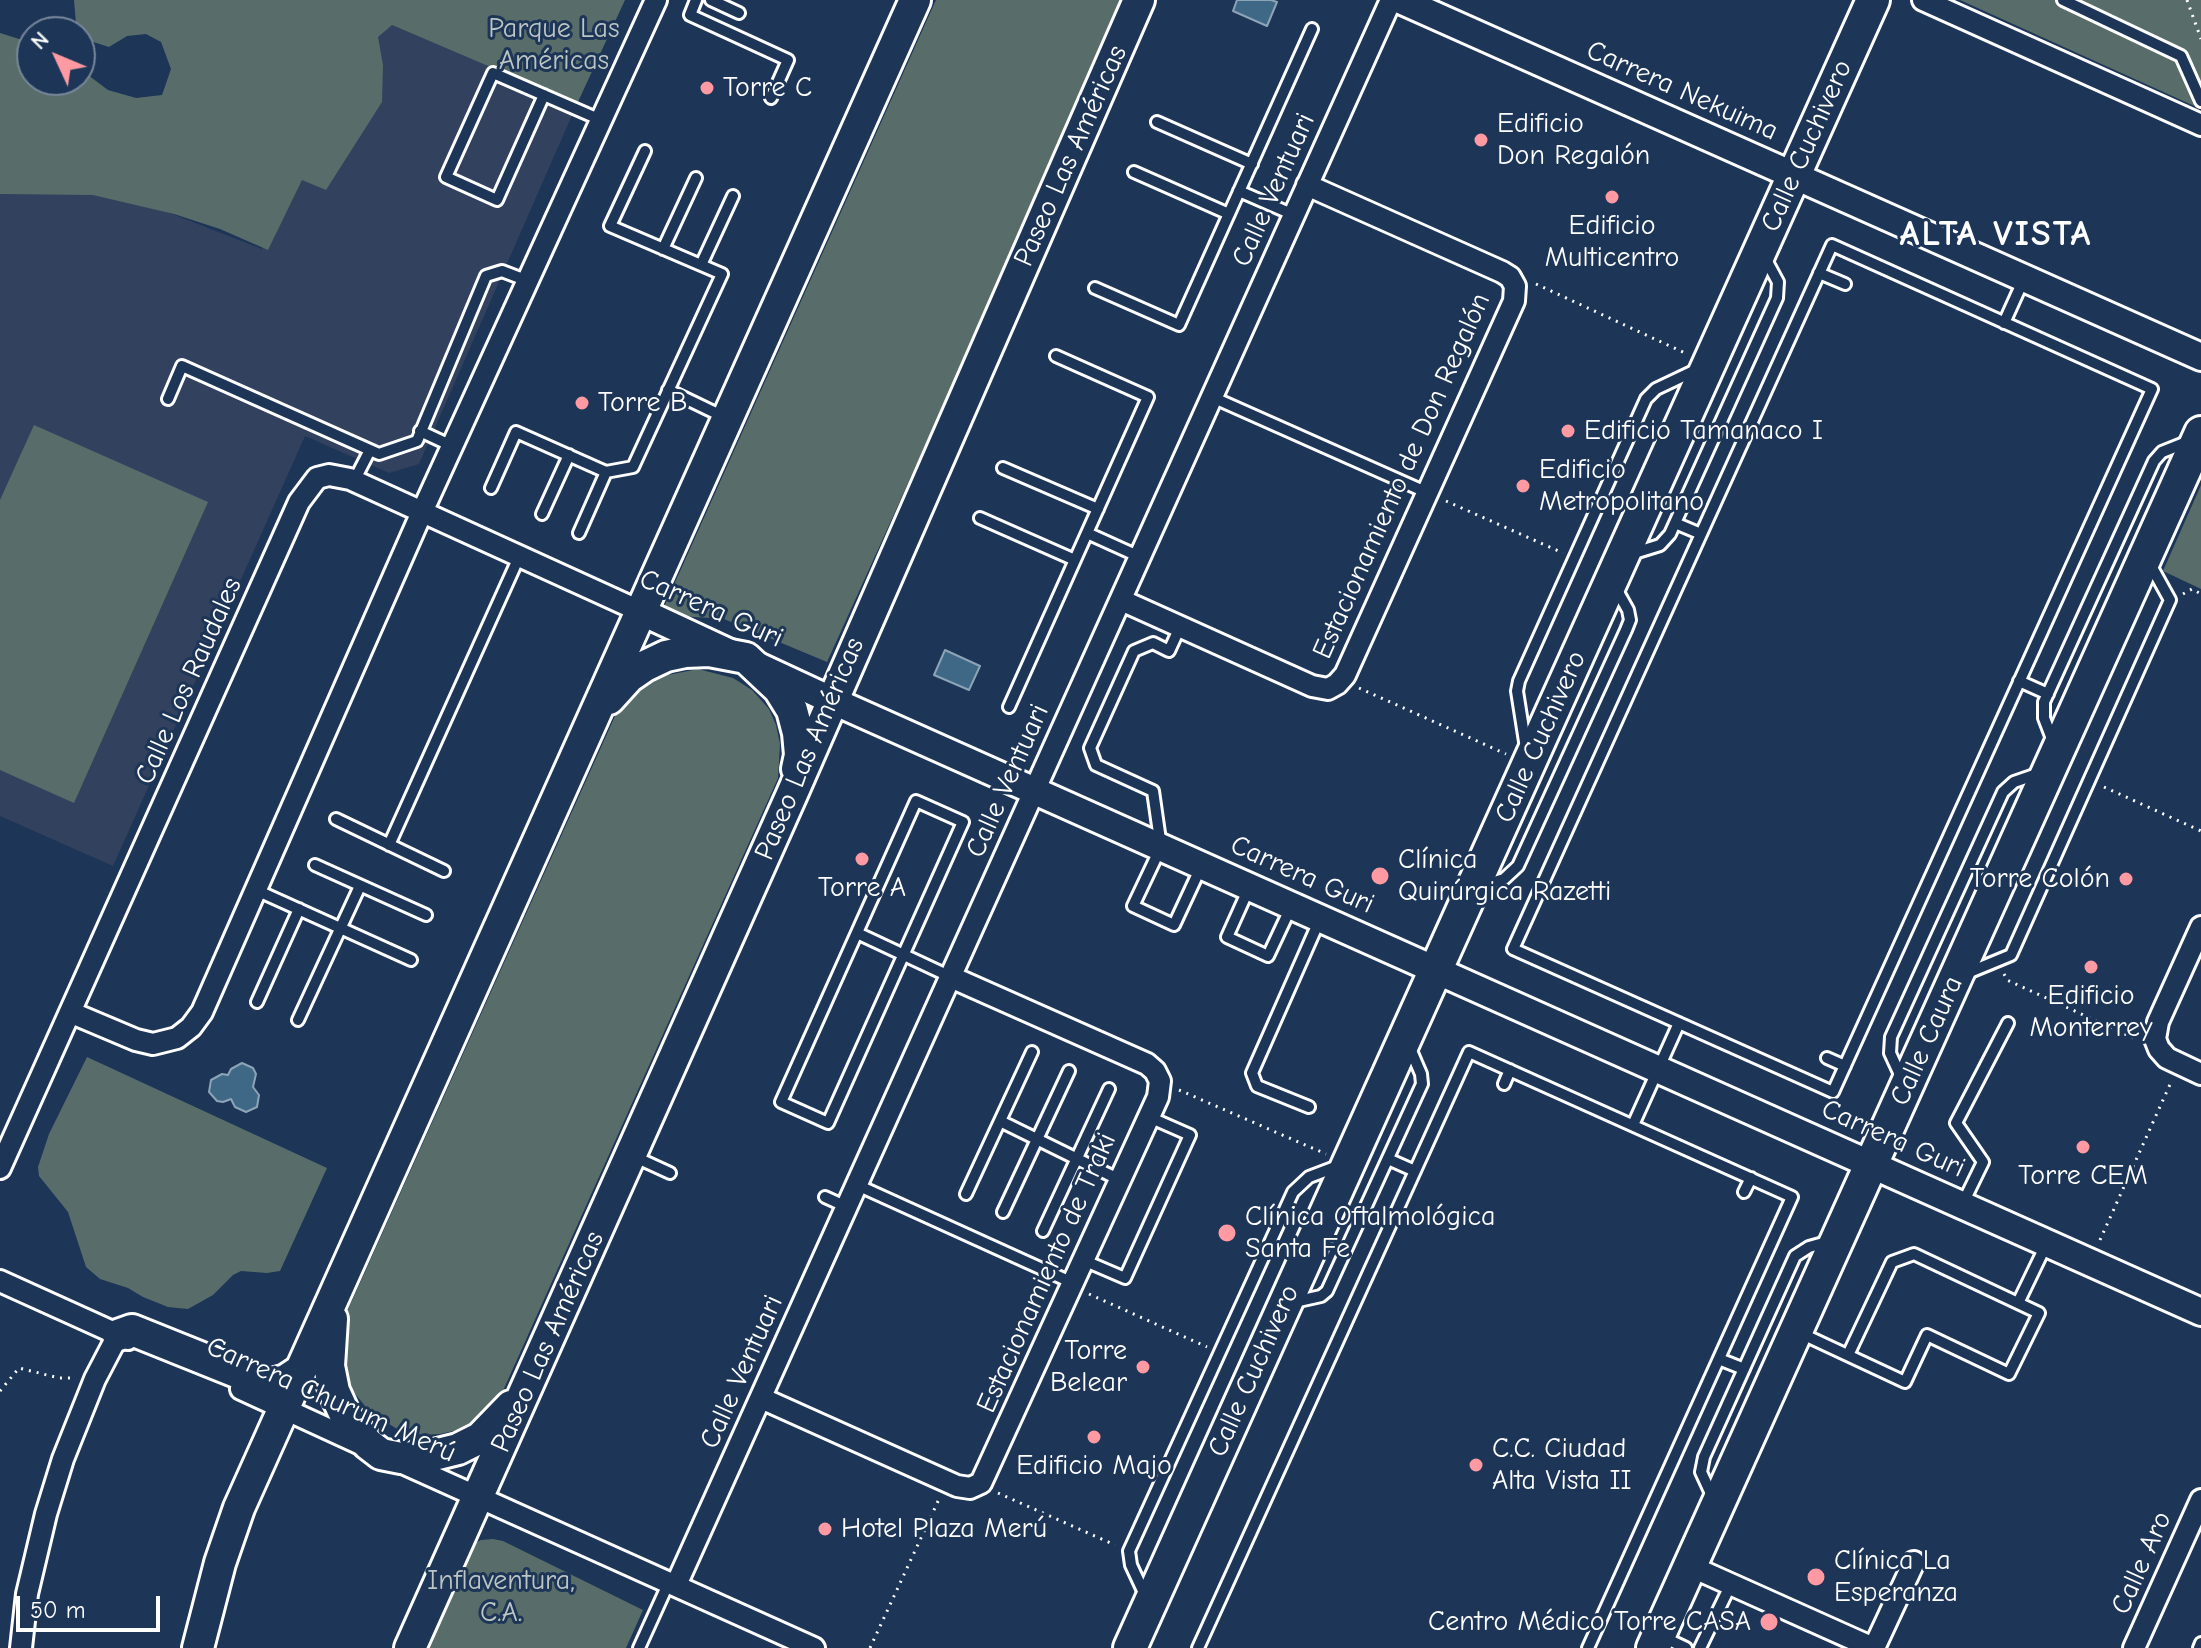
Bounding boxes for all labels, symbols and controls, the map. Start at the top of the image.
park label: Parque Las Américas [488,12,620,78]
north arrow [16,16,96,96]
text: N [26,27,55,55]
street label: Carrera Nekuima [1581,34,1783,148]
street label: Paseo Las Américas [1007,40,1135,272]
street label: Calle Cuchivero [1754,55,1860,237]
place label: Torre C [723,71,812,105]
marker: Torre C [698,79,716,97]
place label: Edificio Don Regalón [1497,107,1650,173]
street label: Calle Ventuari [1225,108,1323,272]
marker: Edificio Don Regalón [1472,131,1490,149]
marker: Edificio Multicentro [1603,188,1621,206]
place label: Edificio Multicentro [1545,209,1679,275]
district label: ALTA VISTA [1900,213,2092,257]
street label: Estacionamiento de Don Regalón [1306,288,1498,664]
place label: Torre B [598,386,687,420]
marker: Torre B [573,394,591,412]
place label: Edificio Tamanaco I [1584,414,1823,448]
marker: Edificio Tamanaco I [1559,422,1577,440]
place label: Edificio Metropolitano [1539,453,1704,519]
marker: Edificio Metropolitano [1514,477,1532,495]
street label: Carrera Guri [634,562,788,656]
street label: Calle Los Raudales [128,572,250,790]
street label: Paseo Las Américas [748,633,872,865]
street label: Calle Cuchivero [1488,646,1594,828]
street label: Calle Ventuari [959,699,1057,863]
street label: Carrera Guri [1225,828,1379,922]
place label: Clínica Quirúrgica Razetti [1398,843,1611,909]
marker: Torre A [853,850,871,868]
place label: Torre Colón [1970,862,2110,896]
marker: Clínica Quirúrgica Razetti [1369,865,1391,887]
marker: Torre Colón [2117,870,2135,888]
place label: Torre A [818,871,906,905]
marker: Edificio Monterrey [2082,958,2100,976]
street label: Calle Caura [1884,971,1970,1111]
place label: Edificio Monterrey [2029,979,2153,1045]
street label: Carrera Guri [1816,1092,1970,1186]
street label: Estacionamiento de Traki [970,1128,1124,1418]
marker: Torre CEM [2074,1138,2092,1156]
place label: Torre CEM [2018,1159,2148,1193]
place label: Clínica Oftalmológica Santa Fe [1245,1200,1495,1266]
marker: Clínica Oftalmológica Santa Fe [1216,1222,1238,1244]
street label: Paseo Las Américas [484,1226,612,1458]
street label: Calle Cuchivero [1201,1280,1307,1462]
street label: Calle Ventuari [693,1290,791,1454]
street label: Carrera Churum Merú [201,1330,461,1470]
place label: Torre Belear [1050,1334,1127,1400]
marker: Torre Belear [1134,1358,1152,1376]
marker: Edificio Majo [1085,1428,1103,1446]
place label: C.C. Ciudad Alta Vista II [1492,1432,1631,1498]
place label: Edificio Majo [1016,1449,1172,1483]
marker: C.C. Ciudad Alta Vista II [1467,1456,1485,1474]
street label: Calle Aro [2104,1506,2180,1620]
place label: Hotel Plaza Merú [841,1512,1047,1546]
marker: Hotel Plaza Merú [816,1520,834,1538]
place label: Clínica La Esperanza [1834,1544,1958,1610]
park label: Inflaventura, C.A. [427,1564,575,1630]
marker: Clínica La Esperanza [1805,1566,1827,1588]
scale bar [20,1580,164,1630]
text: 50 m [30,1596,86,1624]
place label: Centro Médico Torre CASA [1428,1605,1751,1639]
marker: Centro Médico Torre CASA [1758,1611,1780,1633]

